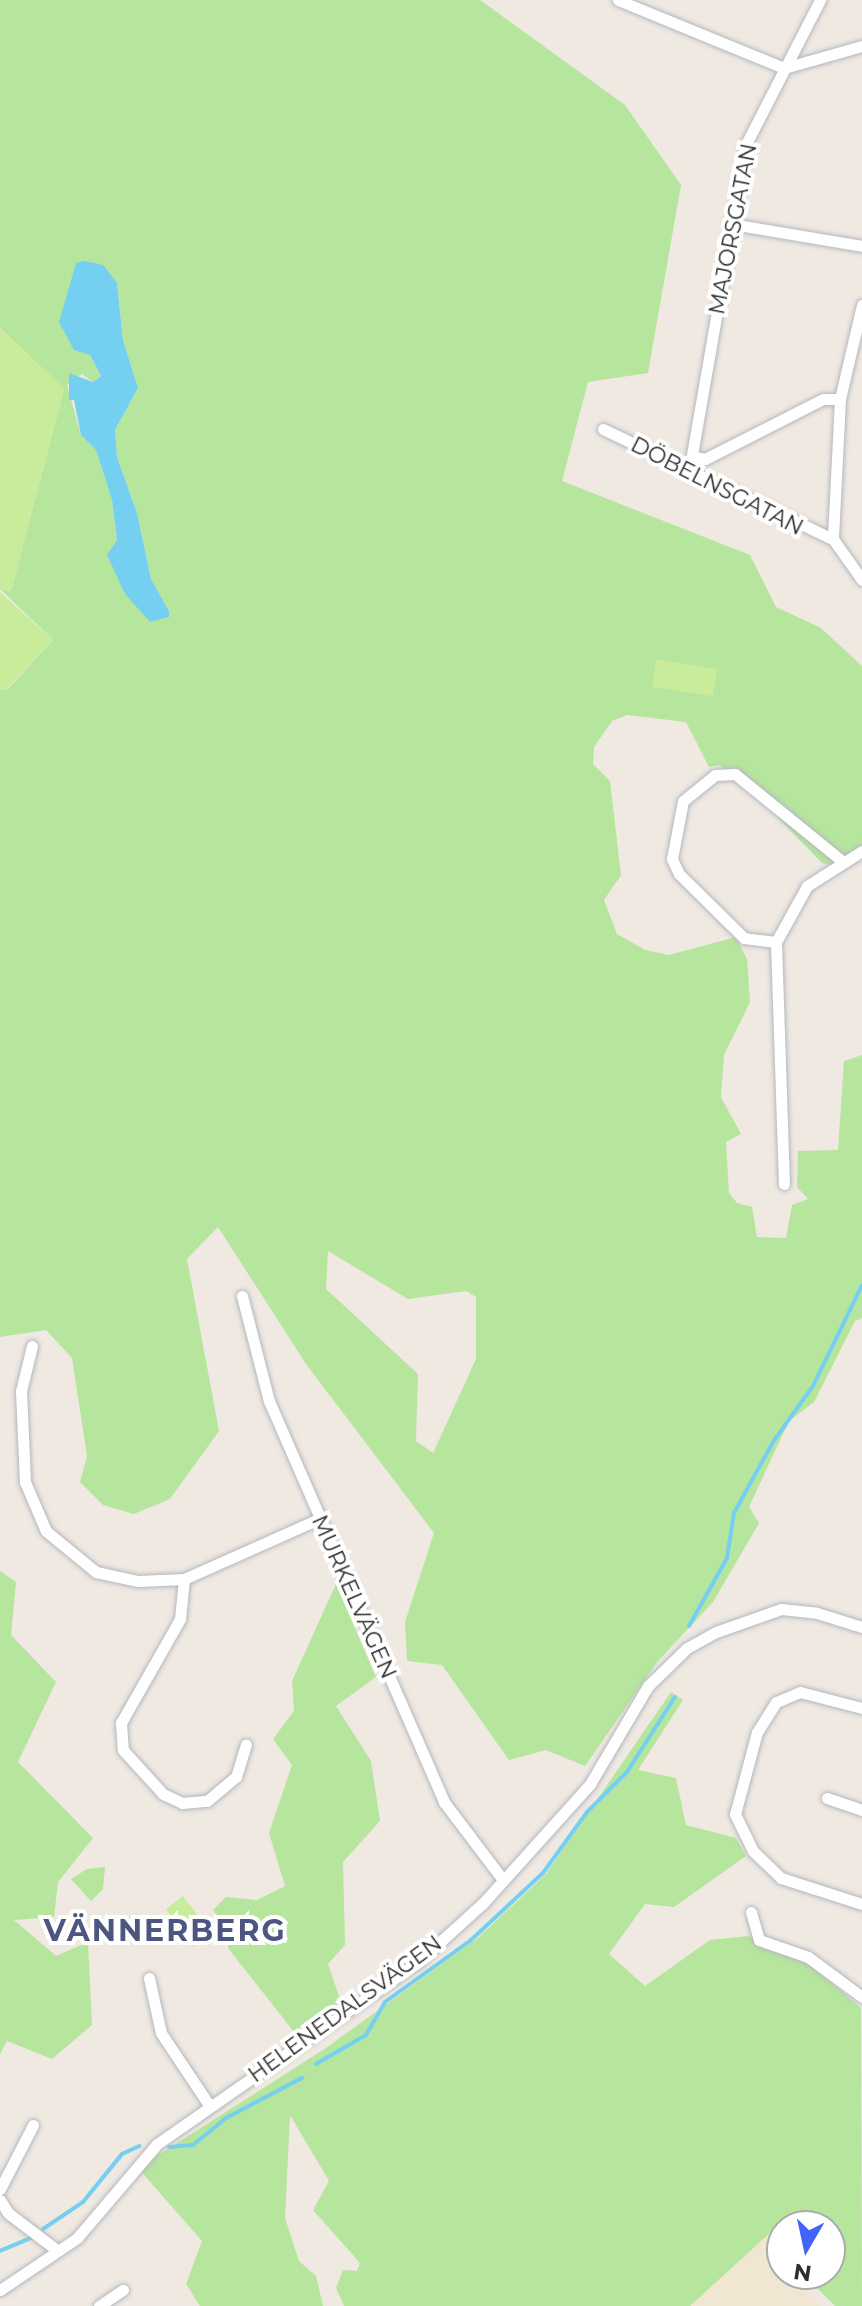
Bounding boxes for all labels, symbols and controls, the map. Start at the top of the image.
street label: MAJORSGATAN [703,141,763,317]
street label: DÖBELNSGATAN [626,431,808,541]
street label: MURKELVÄGEN [306,1511,402,1683]
district label: VÄNNERBERG [43,1913,287,1949]
street label: HELENEDALSVÄGEN [243,1930,447,2088]
north arrow [766,2210,846,2290]
text: N [792,2257,813,2287]

